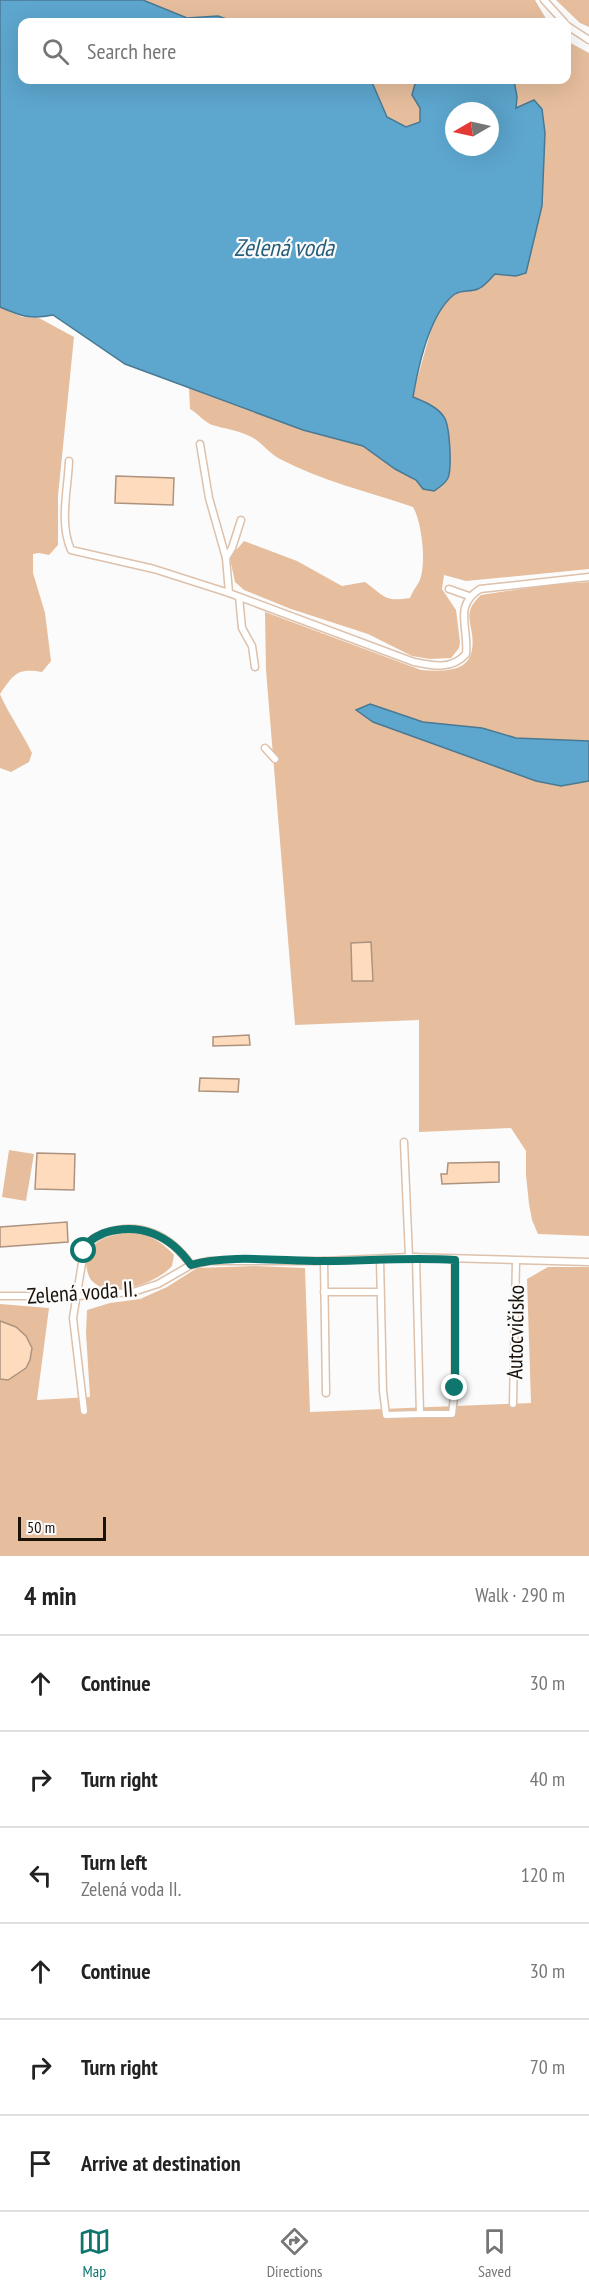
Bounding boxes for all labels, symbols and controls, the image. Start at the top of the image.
search box [18,18,571,84]
icon: search [39,35,72,68]
text: Search here [87,37,176,65]
north arrow [445,102,499,156]
water label: Zelená voda [234,232,335,263]
route start [70,1237,96,1263]
street label: Zelená voda II. [26,1274,138,1310]
street label: Autocvičisko [500,1285,530,1379]
route end [441,1374,467,1400]
scale bar [18,1514,106,1542]
text: 50 m [27,1517,55,1537]
text: 4 min [24,1579,77,1612]
text: Walk · 290 m [475,1582,565,1608]
icon: ahead [24,1667,57,1700]
text: Continue [81,1669,151,1697]
text: 30 m [530,1670,565,1696]
icon: right [24,1763,57,1796]
text: Turn right [81,1765,158,1793]
text: 40 m [530,1766,565,1792]
text: Turn left [81,1848,147,1876]
icon: left [24,1859,57,1892]
text: 120 m [521,1862,565,1888]
text: Zelená voda II. [81,1876,181,1902]
icon: ahead [24,1955,57,1988]
text: Continue [81,1957,151,1985]
text: 30 m [530,1958,565,1984]
icon: right [24,2051,57,2084]
text: Turn right [81,2053,158,2081]
text: 70 m [530,2054,565,2080]
icon: arrive [24,2147,57,2180]
text: Arrive at destination [81,2149,241,2177]
tab: Map [78,2225,111,2281]
tab: Directions [267,2225,322,2281]
tab: Saved [478,2225,511,2281]

